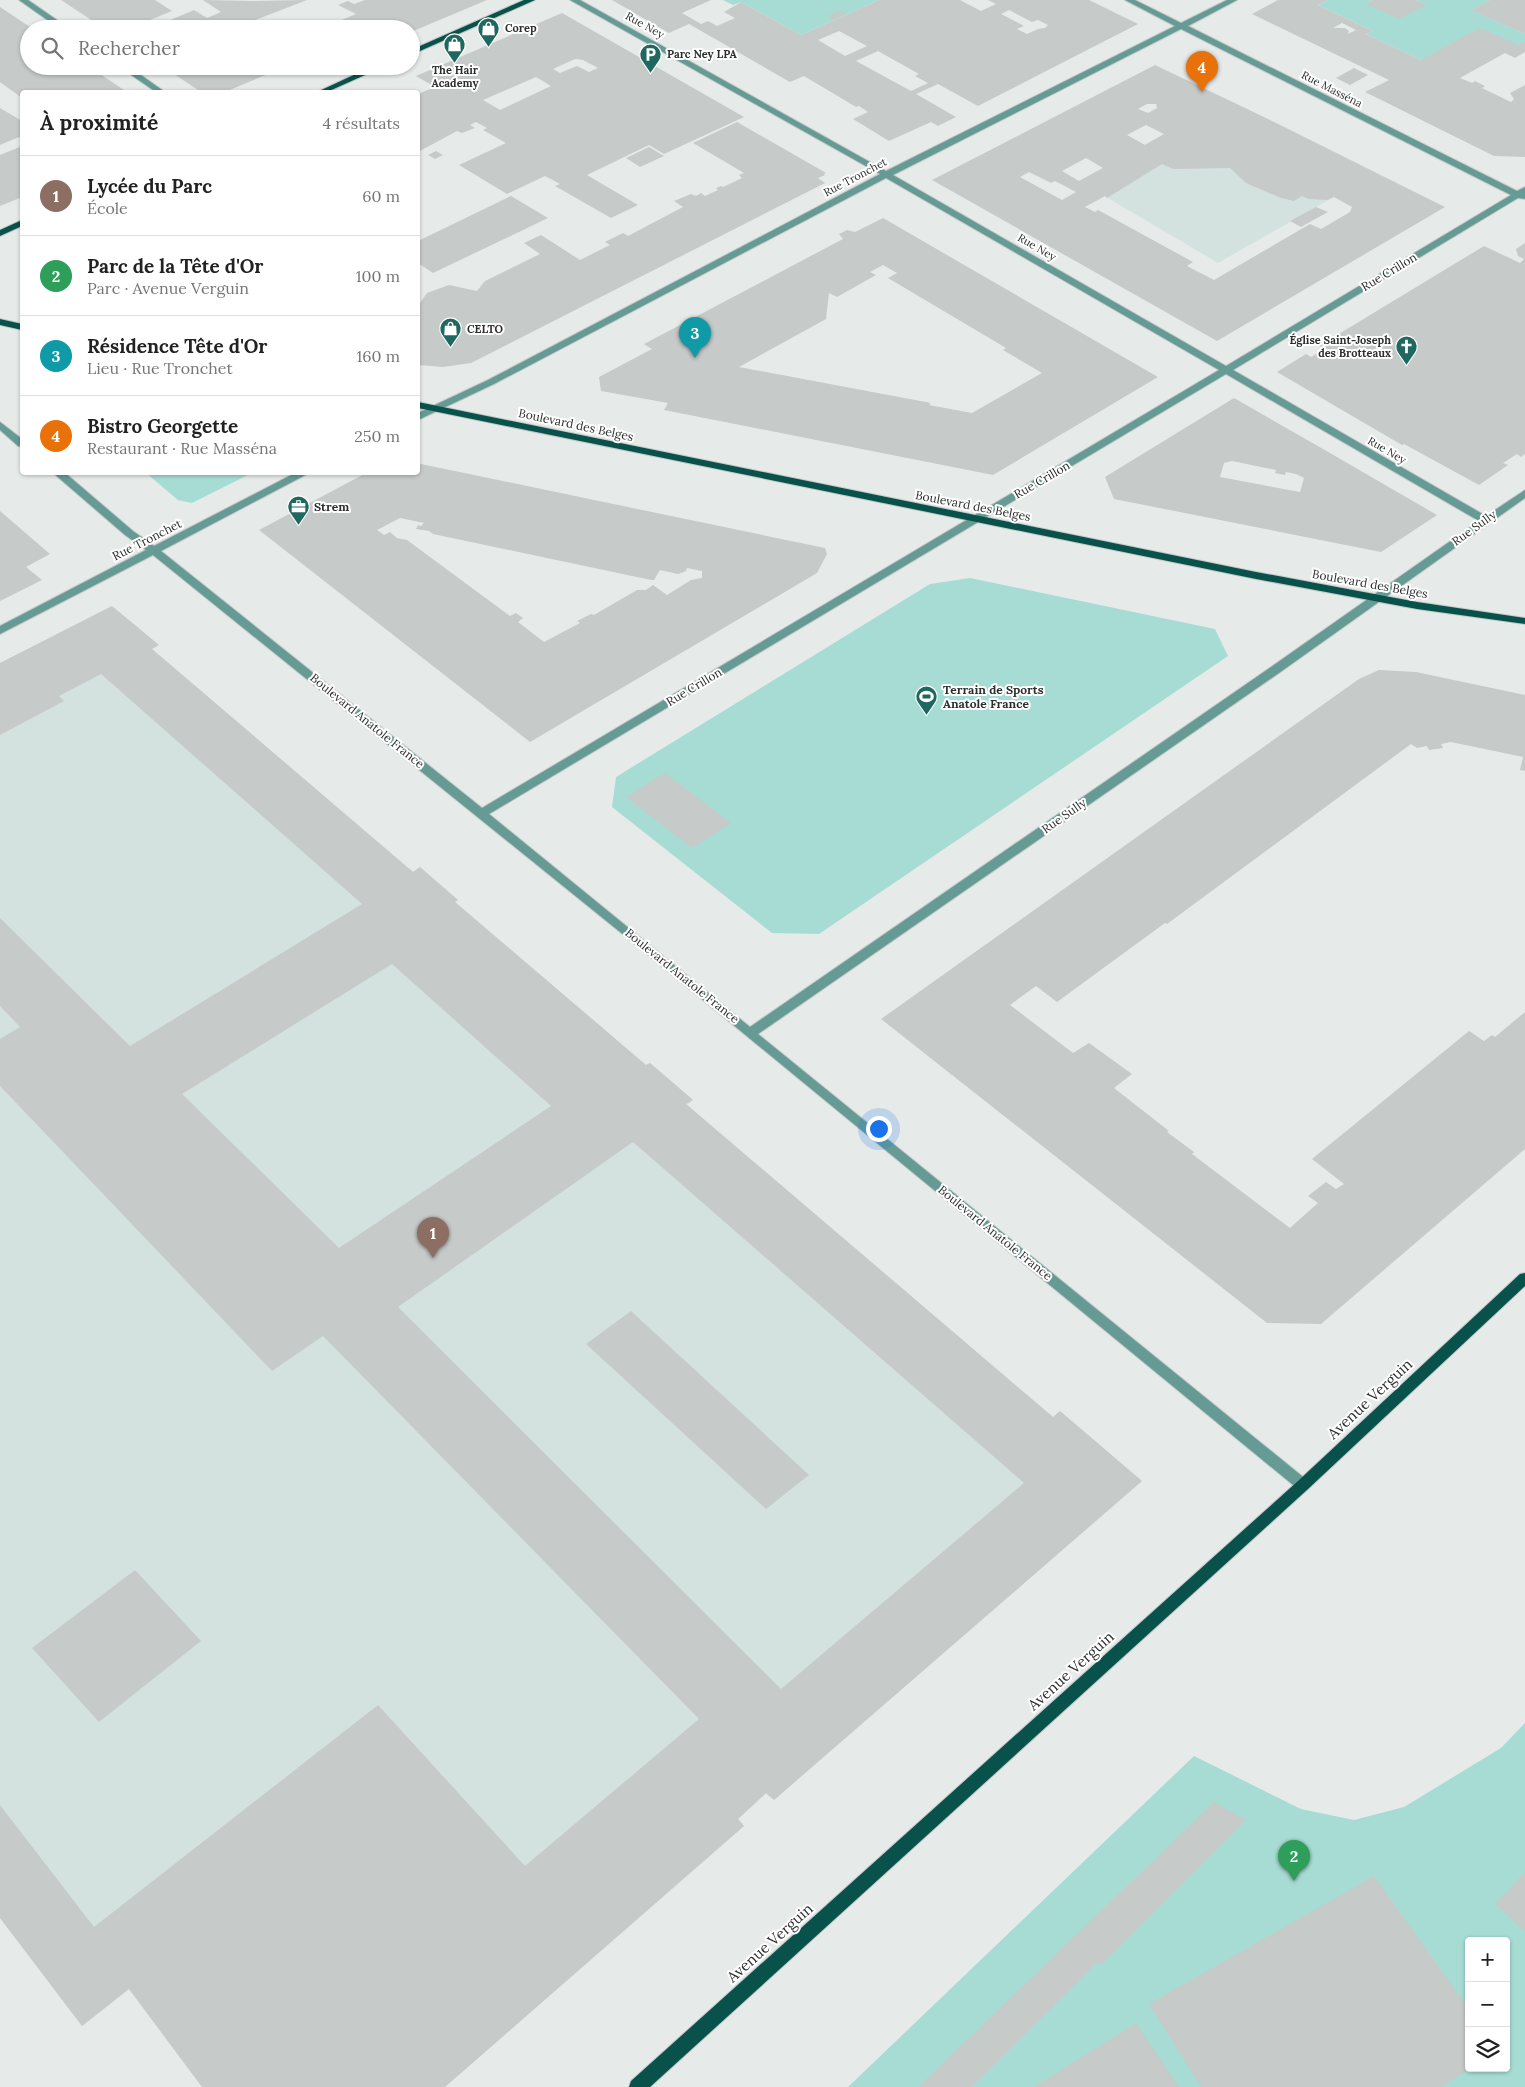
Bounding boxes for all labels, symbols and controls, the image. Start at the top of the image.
street label: Rue Ney [623,9,667,41]
shop icon: Corep [477,16,501,47]
search box [20,20,420,75]
place label: Corep [505,21,537,35]
shop icon: The Hair Academy [443,32,467,63]
icon: search [38,34,66,62]
text: Rechercher [78,36,180,60]
parking icon: Parc Ney LPA [639,42,663,73]
place label: Parc Ney LPA [667,47,738,61]
pin: 4 [1186,51,1218,92]
place label: The Hair Academy [431,63,480,90]
street label: Rue Masséna [1299,68,1365,111]
text: À proximité [40,109,158,136]
text: 4 résultats [322,113,400,133]
street label: Rue Tronchet [821,154,890,200]
text: Lycée du Parc [87,174,212,198]
text: 1 [53,186,59,206]
text: 60 m [362,186,400,206]
text: École [87,198,128,218]
street label: Rue Ney [1015,230,1059,264]
street label: Rue Crillon [1358,249,1419,294]
text: Parc de la Tête d'Or [87,254,263,278]
text: 2 [52,266,60,286]
text: 100 m [356,266,400,286]
text: Parc · Avenue Verguin [87,278,249,298]
shop icon: CELTO [439,317,463,348]
pin: 3 [679,317,711,358]
place label: CELTO [467,322,504,336]
place label: Église Saint-Joseph des Brotteaux [1290,333,1391,360]
text: Résidence Tête d'Or [87,334,267,358]
church icon: Église Saint-Joseph des Brotteaux [1395,334,1419,365]
text: 3 [52,346,60,366]
text: 160 m [356,346,400,366]
text: Lieu · Rue Tronchet [87,358,233,378]
street label: Boulevard des Belges [517,405,635,444]
text: Bistro Georgette [87,414,238,438]
text: 4 [52,426,60,446]
text: 250 m [354,426,400,446]
street label: Rue Ney [1365,433,1409,467]
text: Restaurant · Rue Masséna [87,438,277,458]
street label: Rue Crillon [1011,458,1072,502]
street label: Boulevard des Belges [914,487,1032,524]
office icon: Strem [286,495,310,526]
place label: Strem [314,499,349,514]
street label: Rue Sully [1449,506,1499,549]
street label: Rue Tronchet [110,515,184,563]
street label: Boulevard des Belges [1311,566,1430,601]
street label: Rue Crillon [663,664,724,709]
street label: Boulevard Anatole France [307,670,428,772]
place label: Terrain de Sports Anatole France [943,682,1044,711]
sports icon: Terrain de Sports Anatole France [915,685,939,716]
street label: Rue Sully [1038,794,1089,836]
street label: Boulevard Anatole France [622,925,743,1027]
your location [866,1116,892,1142]
street label: Boulevard Anatole France [935,1182,1056,1284]
pin: 1 [417,1217,449,1258]
street label: Avenue Verguin [1323,1354,1416,1443]
street label: Avenue Verguin [1023,1627,1118,1715]
pin: 2 [1278,1840,1310,1881]
street label: Avenue Verguin [722,1899,817,1987]
map controls [1465,1937,1510,2072]
button: + [1465,1937,1510,1982]
button: − [1465,1982,1510,2027]
button: layers [1465,2027,1510,2072]

